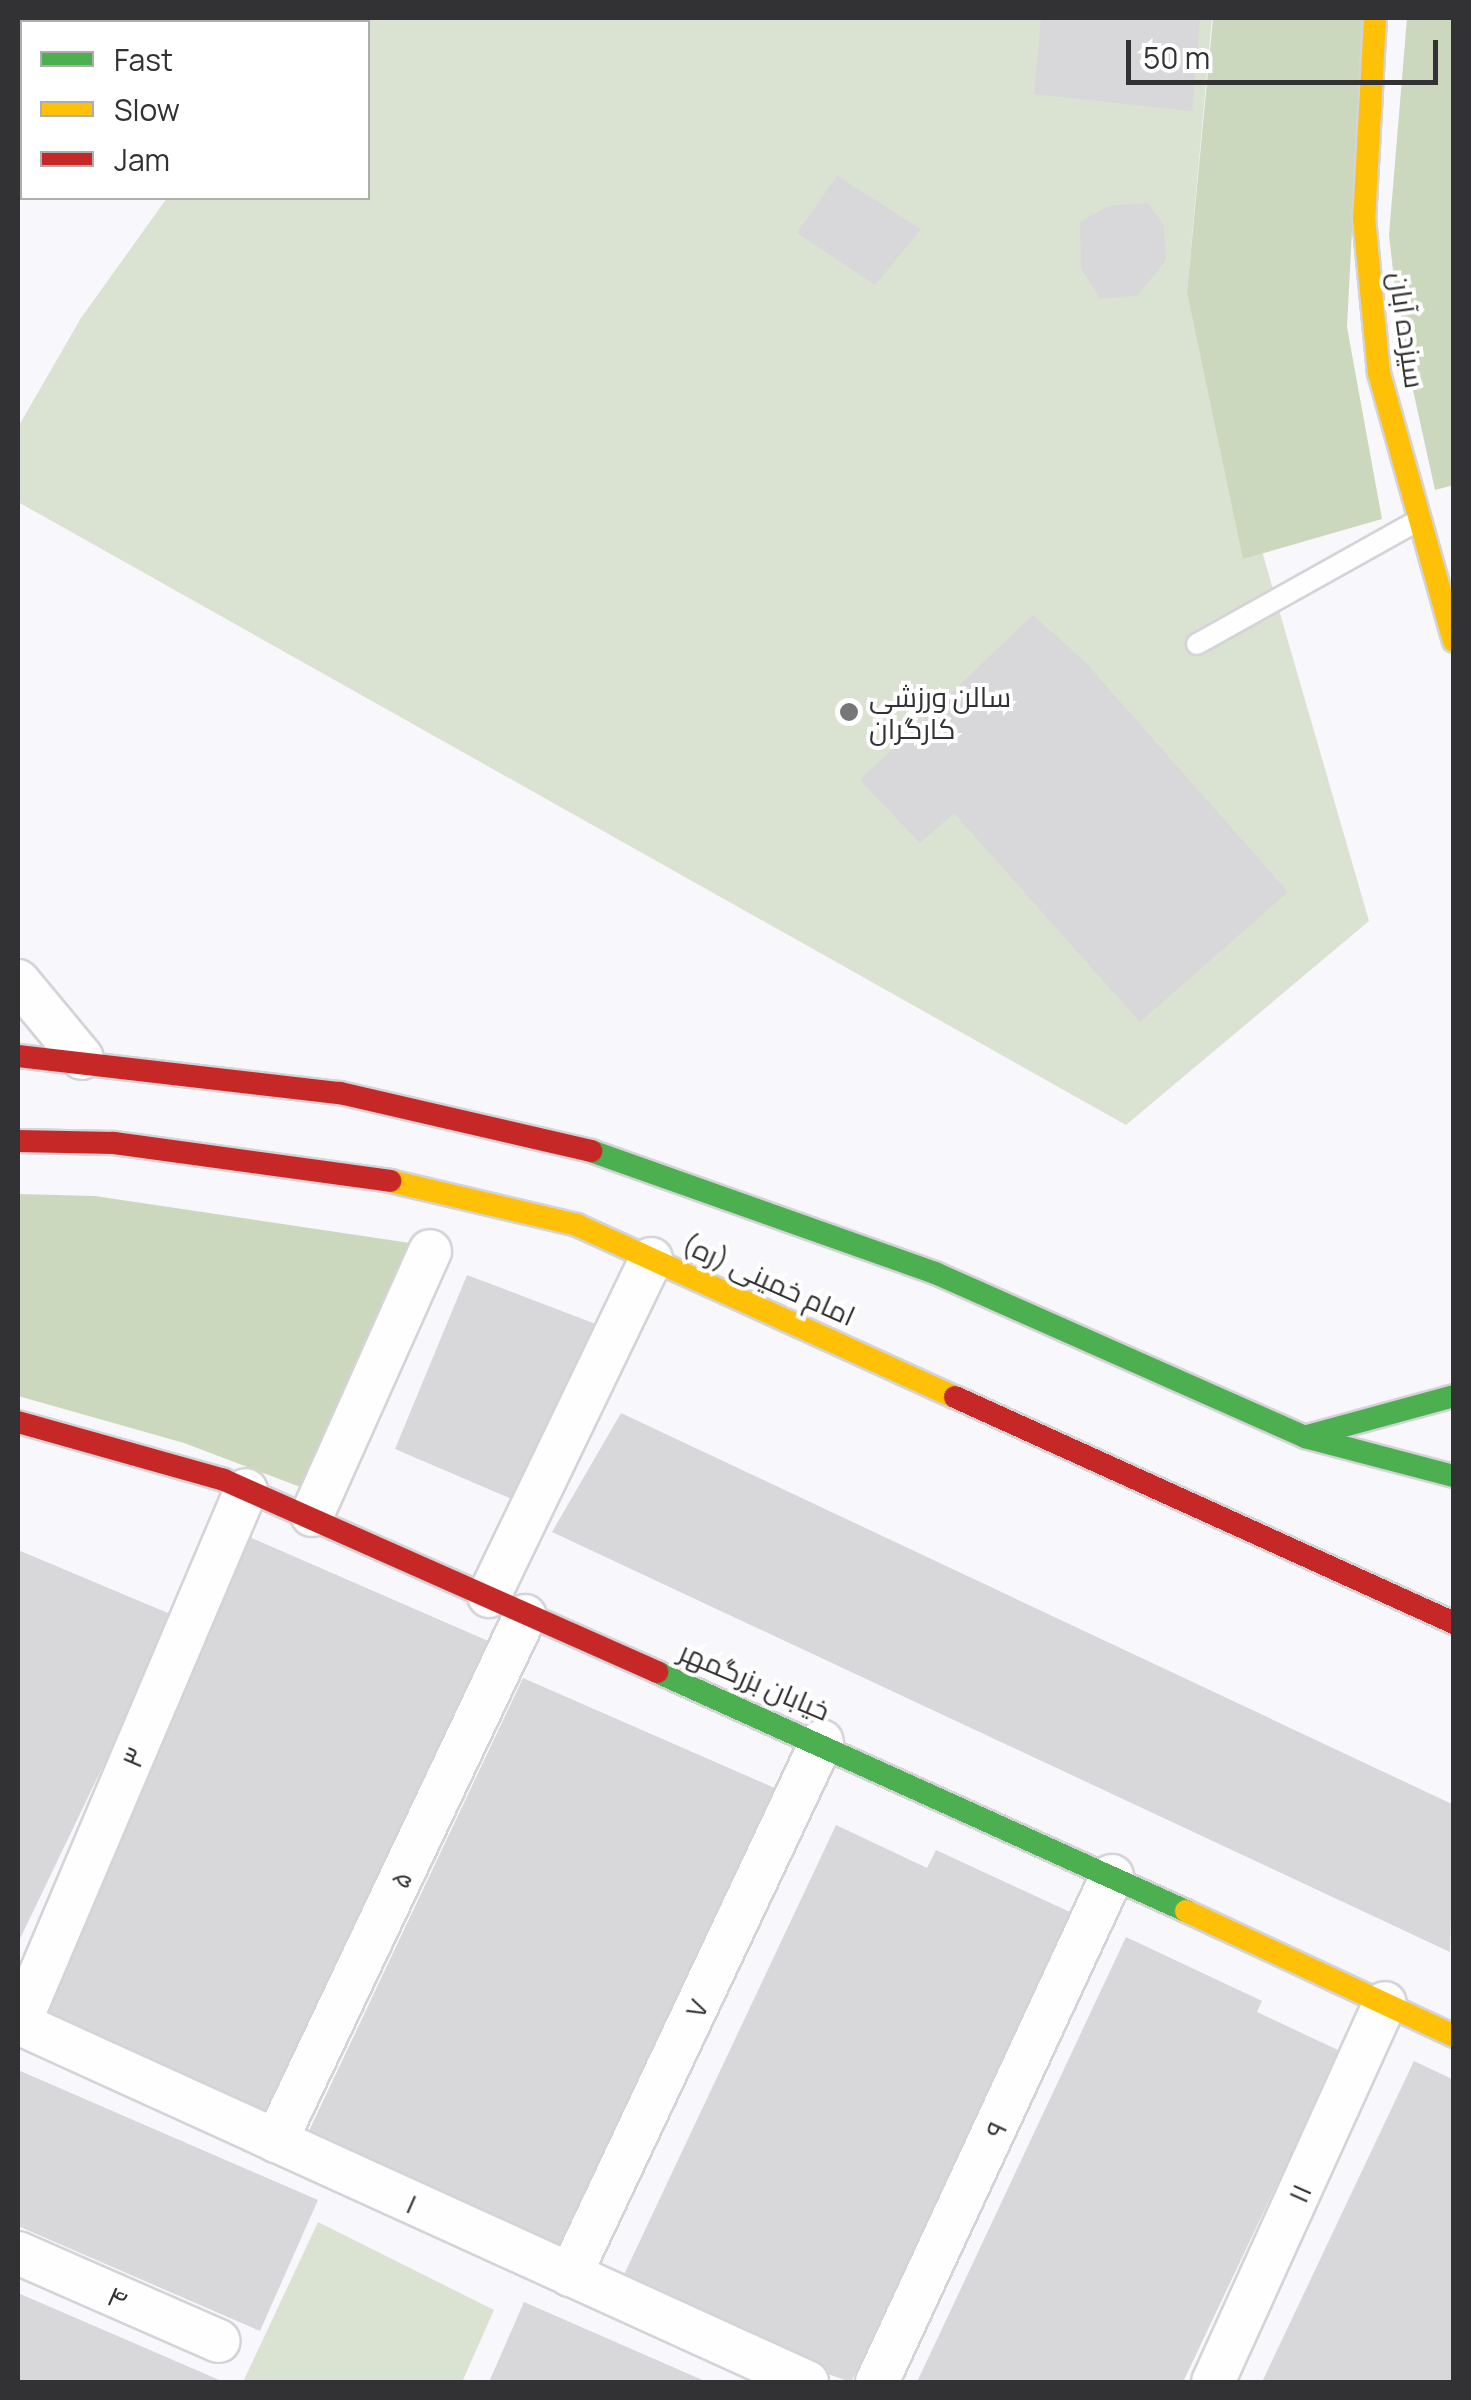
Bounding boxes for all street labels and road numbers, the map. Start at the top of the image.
street label: سیزده آبان [1383,270,1433,390]
street label: امام خمینی (ره) [677,1226,861,1332]
street label: خیابان بزرگمهر [675,1633,835,1727]
street label: ۳ [114,1742,152,1772]
street label: ۵ [382,1865,418,1893]
street label: ۷ [677,1993,715,2023]
street label: ۹ [977,2115,1013,2143]
street label: ۱۱ [1280,2178,1318,2208]
street label: ۱ [401,2186,423,2220]
street label: ۴ [103,2278,133,2316]

